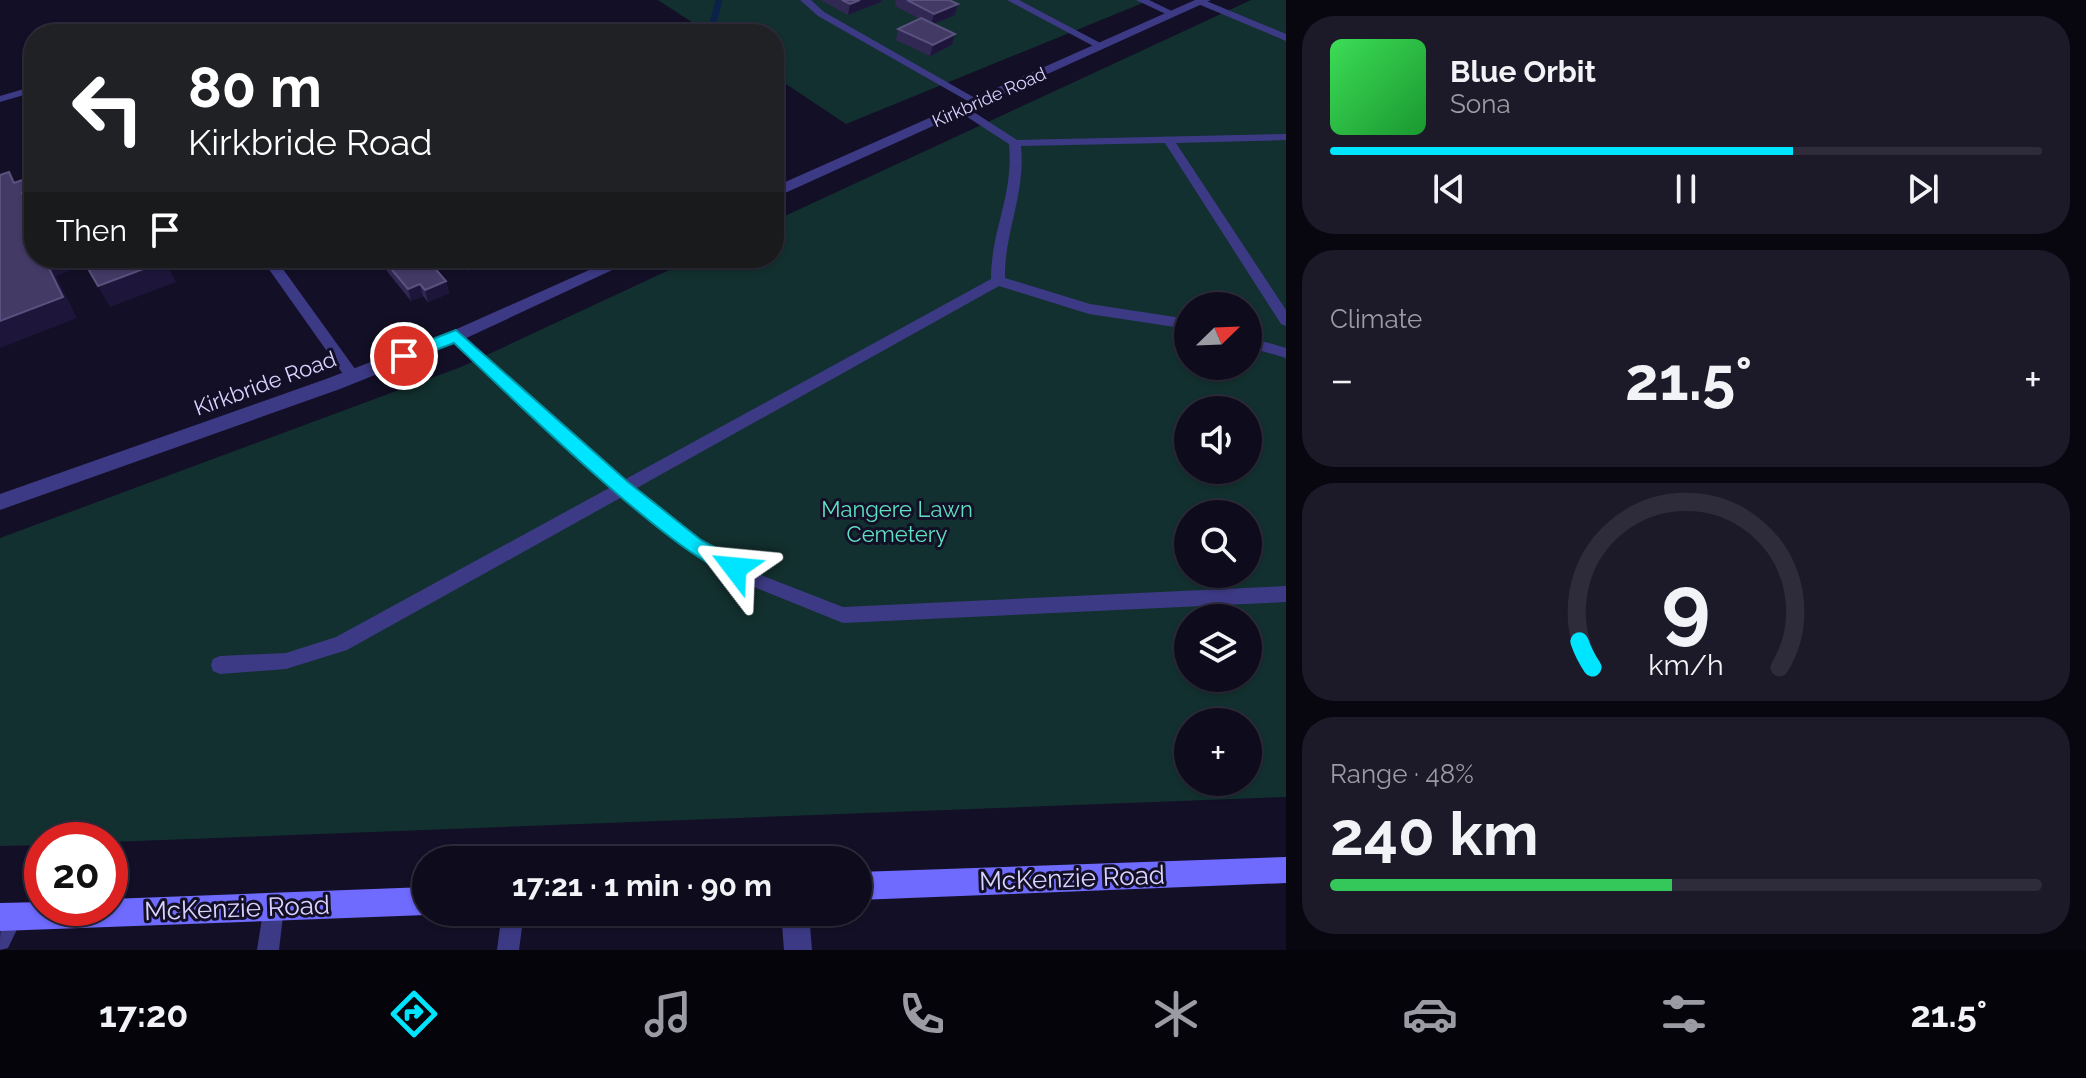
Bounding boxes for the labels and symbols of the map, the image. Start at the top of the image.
street label: Kirkbride Road [929,63,1049,131]
north arrow [1174,292,1262,380]
pin [370,322,438,390]
street label: Kirkbride Road [190,345,340,421]
park label: Mangere Lawn Cemetery [821,496,973,547]
position arrow [693,526,777,610]
speed limit sign: 20 [24,822,128,926]
street label: McKenzie Road [979,860,1165,896]
street label: McKenzie Road [144,890,330,926]

